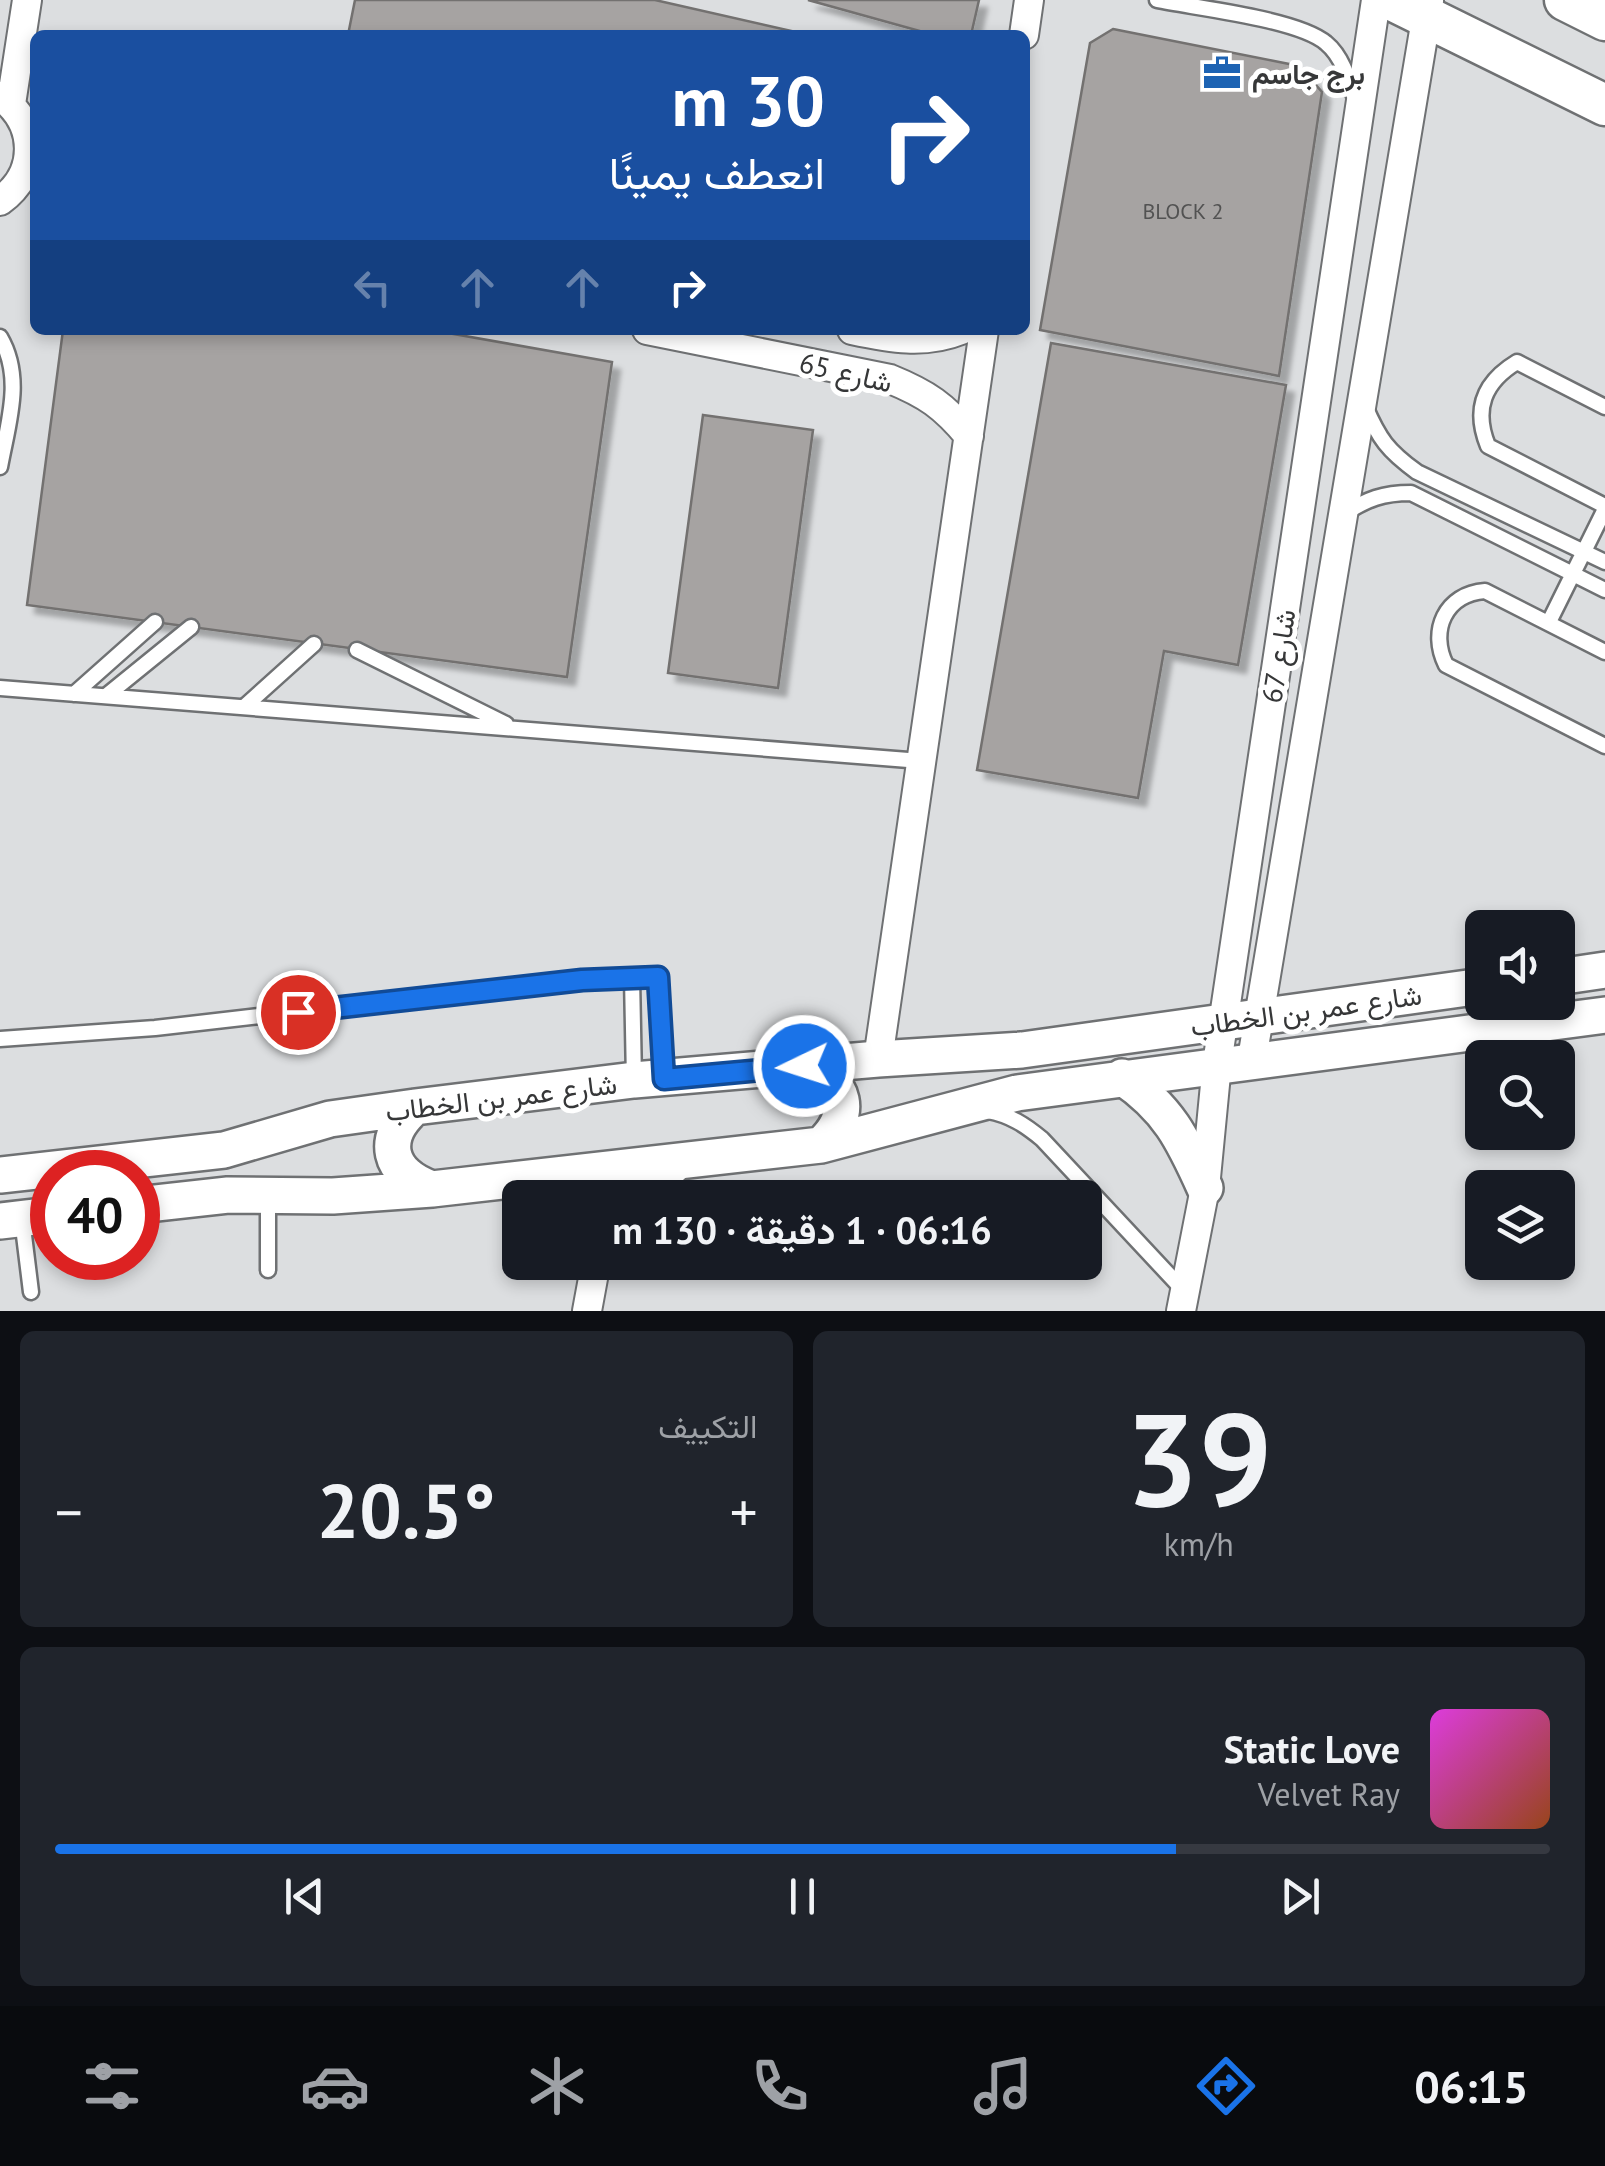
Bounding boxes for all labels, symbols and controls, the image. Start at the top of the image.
office icon: برج جاسم [1201,52,1243,94]
text: 30 m [672,55,825,145]
place label: برج جاسم [1252,55,1365,93]
icon: right [860,70,990,200]
text: انعطف يمينًا [609,143,825,201]
house number: BLOCK 2 [1142,197,1224,225]
icon: left [345,260,400,315]
icon: ahead [450,260,505,315]
icon: ahead [555,260,610,315]
icon: right [660,260,715,315]
street label: شارع 65 [796,343,896,402]
street label: شارع 67 [1252,607,1305,706]
map controls [1465,910,1575,1280]
button: sound [1465,910,1575,1020]
pin [256,970,341,1055]
street label: شارع عمر بن الخطاب [1188,975,1424,1046]
icon: arrive [271,985,326,1040]
position arrow [752,1014,856,1118]
button: search [1465,1040,1575,1150]
street label: شارع عمر بن الخطاب [383,1064,619,1131]
speed limit sign: 40 [30,1150,160,1280]
button: layers [1465,1170,1575,1280]
text: 06:16 · 1 دقيقة · 130 m [612,1205,992,1254]
text: 39 [1125,1374,1272,1542]
text: التكييف [658,1405,758,1447]
text: 20.5° [317,1462,496,1559]
text: − [55,1476,83,1547]
text: + [730,1476,758,1547]
text: km/h [1164,1523,1234,1565]
text: Static Love [1224,1724,1400,1773]
text: Velvet Ray [1258,1773,1400,1815]
icon: previous [277,1869,332,1924]
icon: pause [775,1869,830,1924]
icon: next [1273,1869,1328,1924]
icon: filters [77,2051,147,2121]
icon: car [300,2051,370,2121]
icon: climate [522,2051,592,2121]
icon: phone [745,2051,815,2121]
icon: music [968,2051,1038,2121]
icon: directions [1191,2051,1261,2121]
text: 06:15 [1414,2057,1529,2115]

